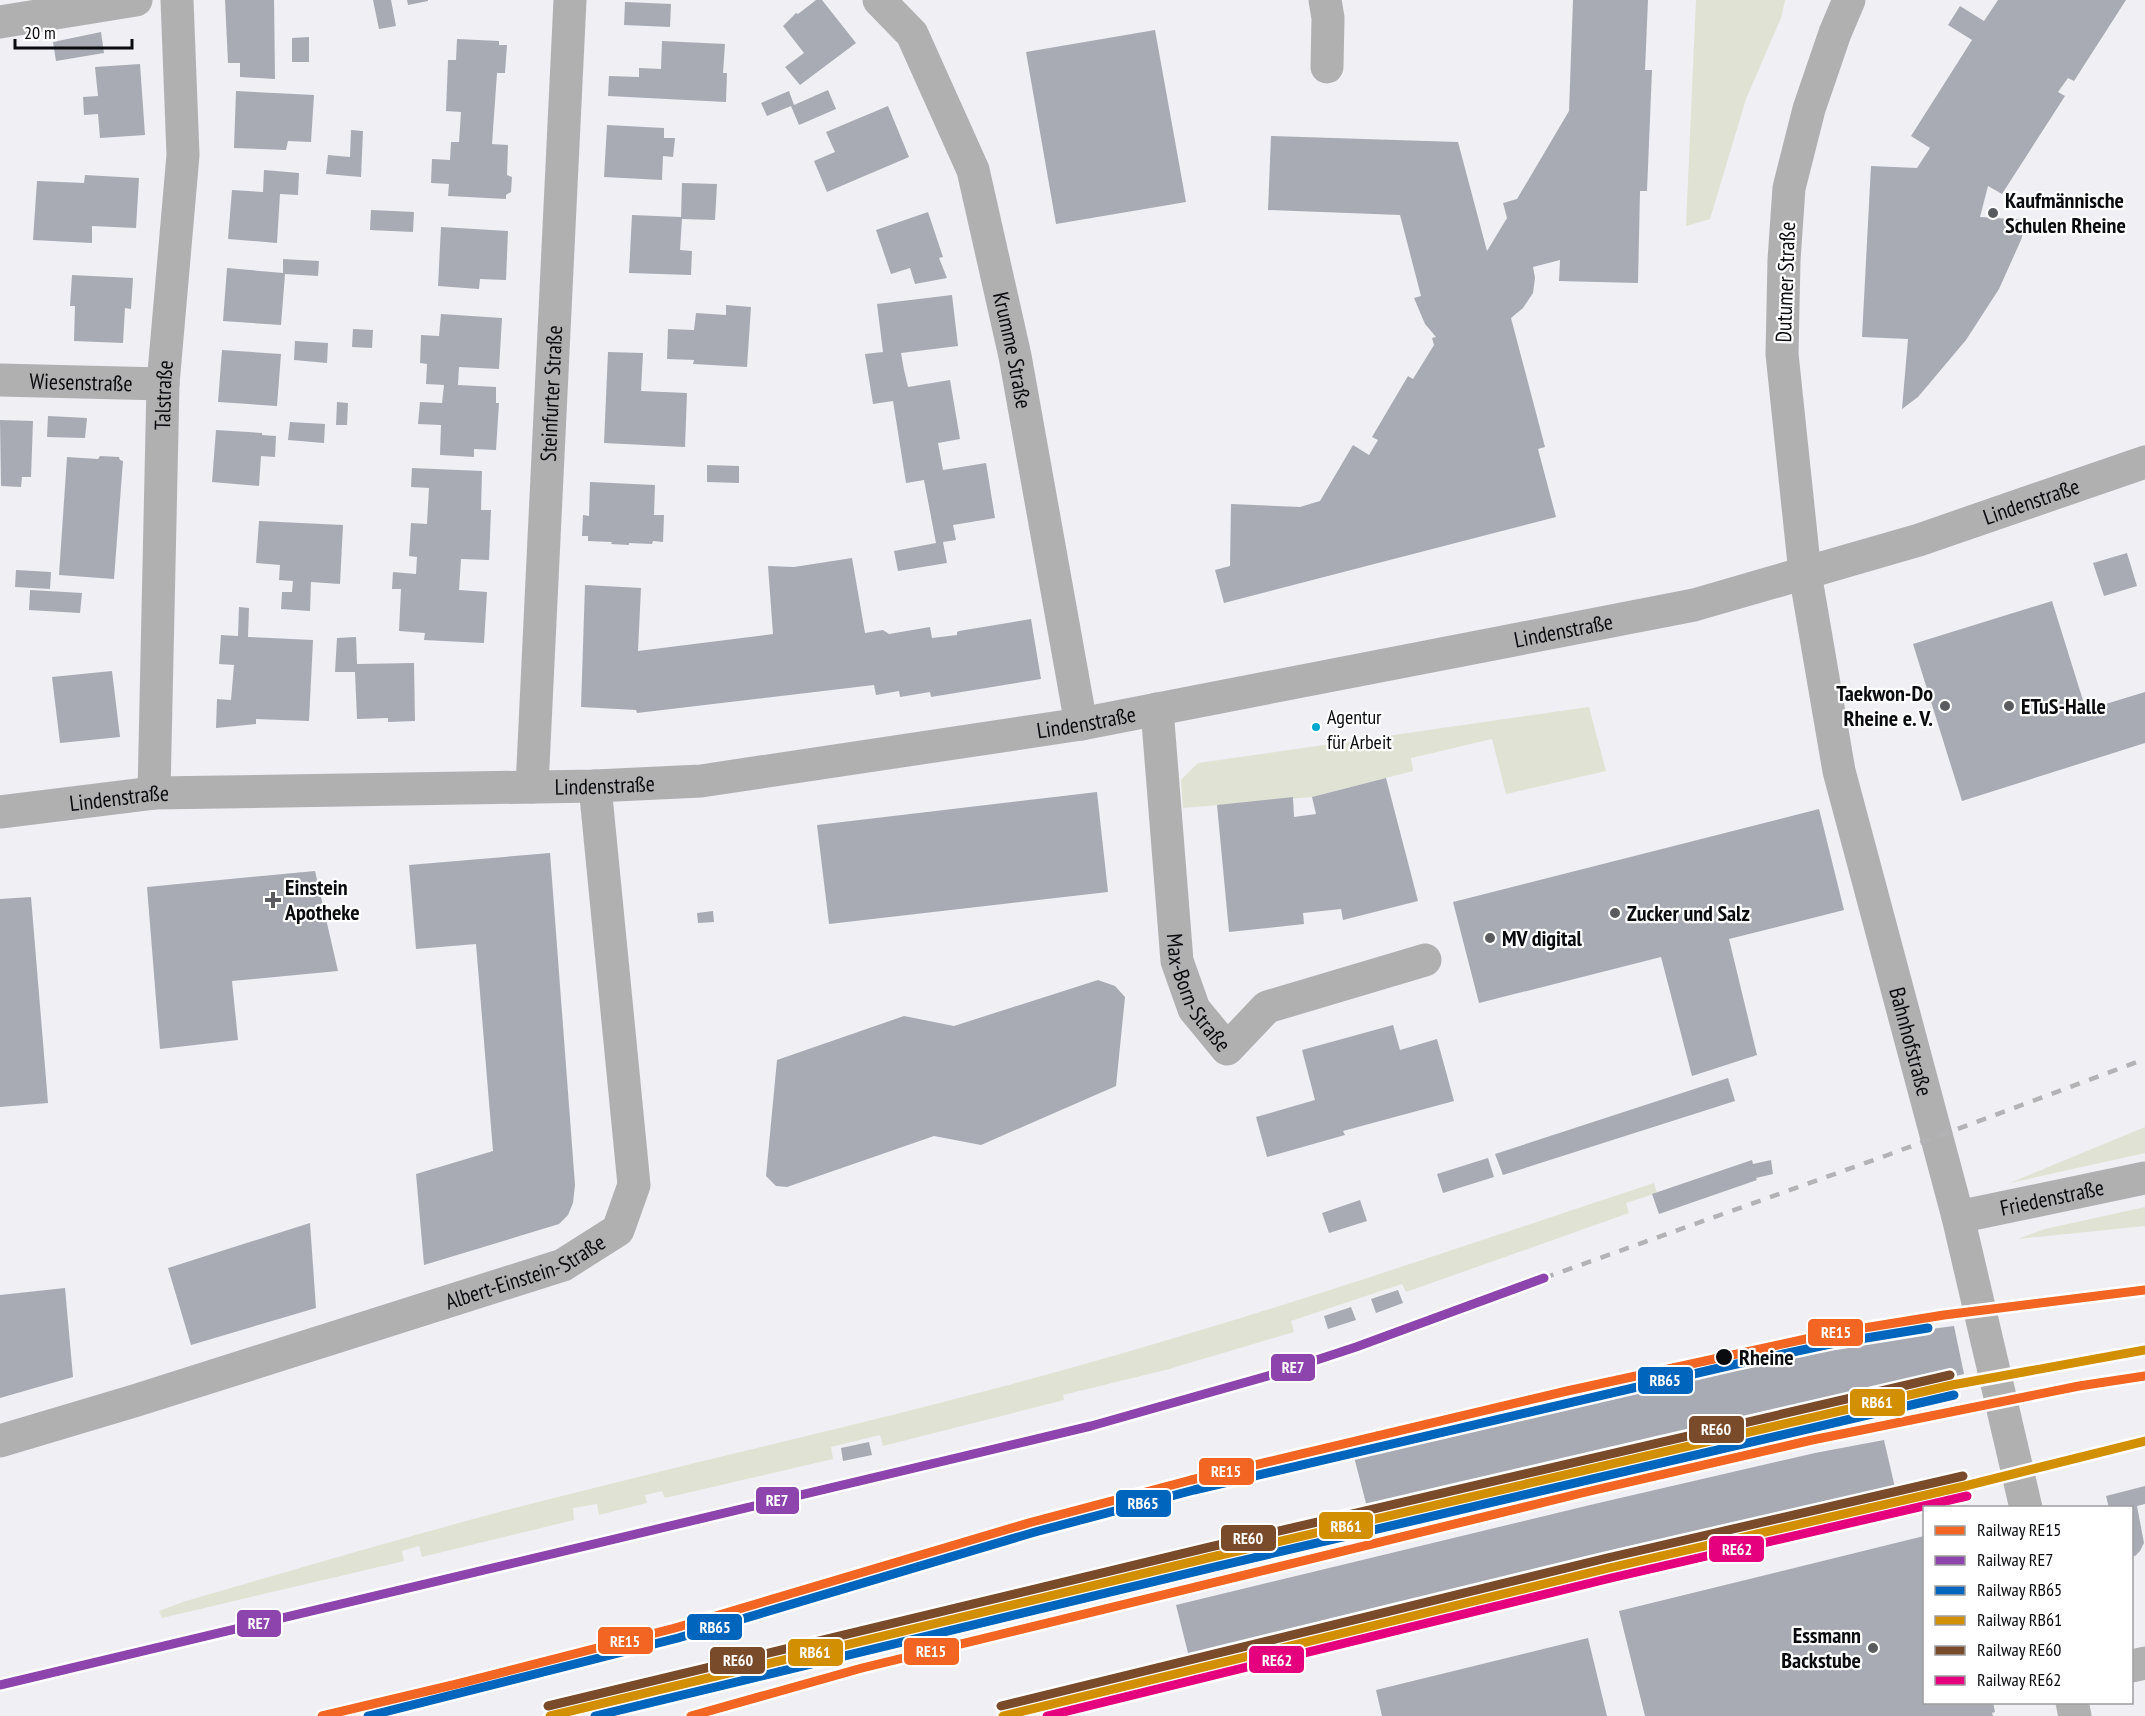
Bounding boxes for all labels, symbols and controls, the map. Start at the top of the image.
scale bar [15,12,132,50]
text: 20 m [24,21,56,44]
place label: Kaufmännische Schulen Rheine [2005,186,2126,239]
marker: Kaufmännische Schulen Rheine [1986,206,2000,220]
street label: Dutumer Straße [1769,221,1801,343]
street label: Krumme Straße [987,289,1038,411]
street label: Steinfurter Straße [534,325,568,462]
street label: Talstraße [148,359,179,430]
street label: Wiesenstraße [29,367,133,397]
street label: Lindenstraße [1979,472,2083,531]
street label: Lindenstraße [1512,607,1615,654]
place label: Taekwon-Do Rheine e. V. [1836,679,1933,732]
place label: ETuS-Halle [2021,692,2106,720]
marker: Taekwon-Do Rheine e. V. [1938,699,1952,713]
marker: ETuS-Halle [2002,699,2016,713]
street label: Lindenstraße [1035,700,1138,744]
place label: Agentur für Arbeit [1327,704,1392,755]
marker: Agentur für Arbeit [1310,721,1322,733]
street label: Lindenstraße [555,769,655,801]
street label: Lindenstraße [68,779,169,817]
place label: Einstein Apotheke [284,873,360,926]
marker: Einstein Apotheke [266,893,280,907]
place label: Zucker und Salz [1627,899,1750,927]
marker: Zucker und Salz [1608,906,1622,920]
place label: MV digital [1502,924,1583,952]
marker: MV digital [1483,931,1497,945]
street label: Max-Born-Straße [1161,932,1237,1057]
street label: Bahnhofstraße [1883,984,1939,1099]
street label: Friedenstraße [1997,1173,2106,1222]
street label: Albert-Einstein-Straße [442,1228,610,1315]
line badge: RE15 [1807,1318,1864,1347]
text: RE15 [1821,1322,1851,1342]
place label: Rheine [1739,1343,1794,1371]
marker: Rheine [1714,1347,1734,1367]
line badge: RE7 [1270,1353,1316,1382]
text: RE7 [1282,1357,1304,1377]
line badge: RB65 [1637,1366,1694,1395]
text: RB65 [1649,1370,1681,1390]
line badge: RB61 [1849,1388,1906,1417]
text: RB61 [1861,1392,1893,1412]
line badge: RE60 [1688,1415,1745,1444]
text: RE60 [1701,1419,1731,1439]
line badge: RE15 [1198,1457,1255,1486]
text: RE15 [1211,1461,1241,1481]
line badge: RE7 [755,1486,800,1515]
line badge: RB65 [1115,1489,1172,1518]
text: RE7 [766,1490,788,1510]
text: RB65 [1127,1493,1159,1513]
legend [1923,1506,2133,1704]
line badge: RB61 [1318,1511,1374,1540]
text: RB61 [1330,1516,1362,1536]
text: Railway RE15 [1977,1518,2061,1541]
line badge: RE60 [1220,1524,1277,1552]
text: RE60 [1233,1528,1263,1548]
line badge: RE62 [1708,1535,1765,1563]
text: RE62 [1722,1539,1752,1559]
text: Railway RE7 [1977,1548,2053,1571]
text: Railway RB65 [1977,1578,2062,1601]
text: Railway RB61 [1977,1608,2062,1631]
line badge: RE7 [236,1609,282,1638]
text: RE7 [248,1613,270,1633]
line badge: RB65 [686,1613,743,1641]
text: RB65 [699,1617,731,1637]
place label: Essmann Backstube [1781,1621,1861,1674]
line badge: RE15 [597,1626,654,1655]
text: RE15 [610,1631,640,1651]
line badge: RE15 [903,1637,960,1666]
line badge: RB61 [787,1638,844,1667]
text: Railway RE60 [1977,1638,2061,1661]
text: RE15 [916,1641,946,1661]
marker: Essmann Backstube [1866,1641,1880,1655]
text: RB61 [799,1642,831,1662]
line badge: RE62 [1248,1645,1305,1674]
line badge: RE60 [709,1646,766,1675]
text: RE60 [723,1650,753,1670]
text: RE62 [1262,1650,1292,1670]
text: Railway RE62 [1977,1668,2061,1691]

